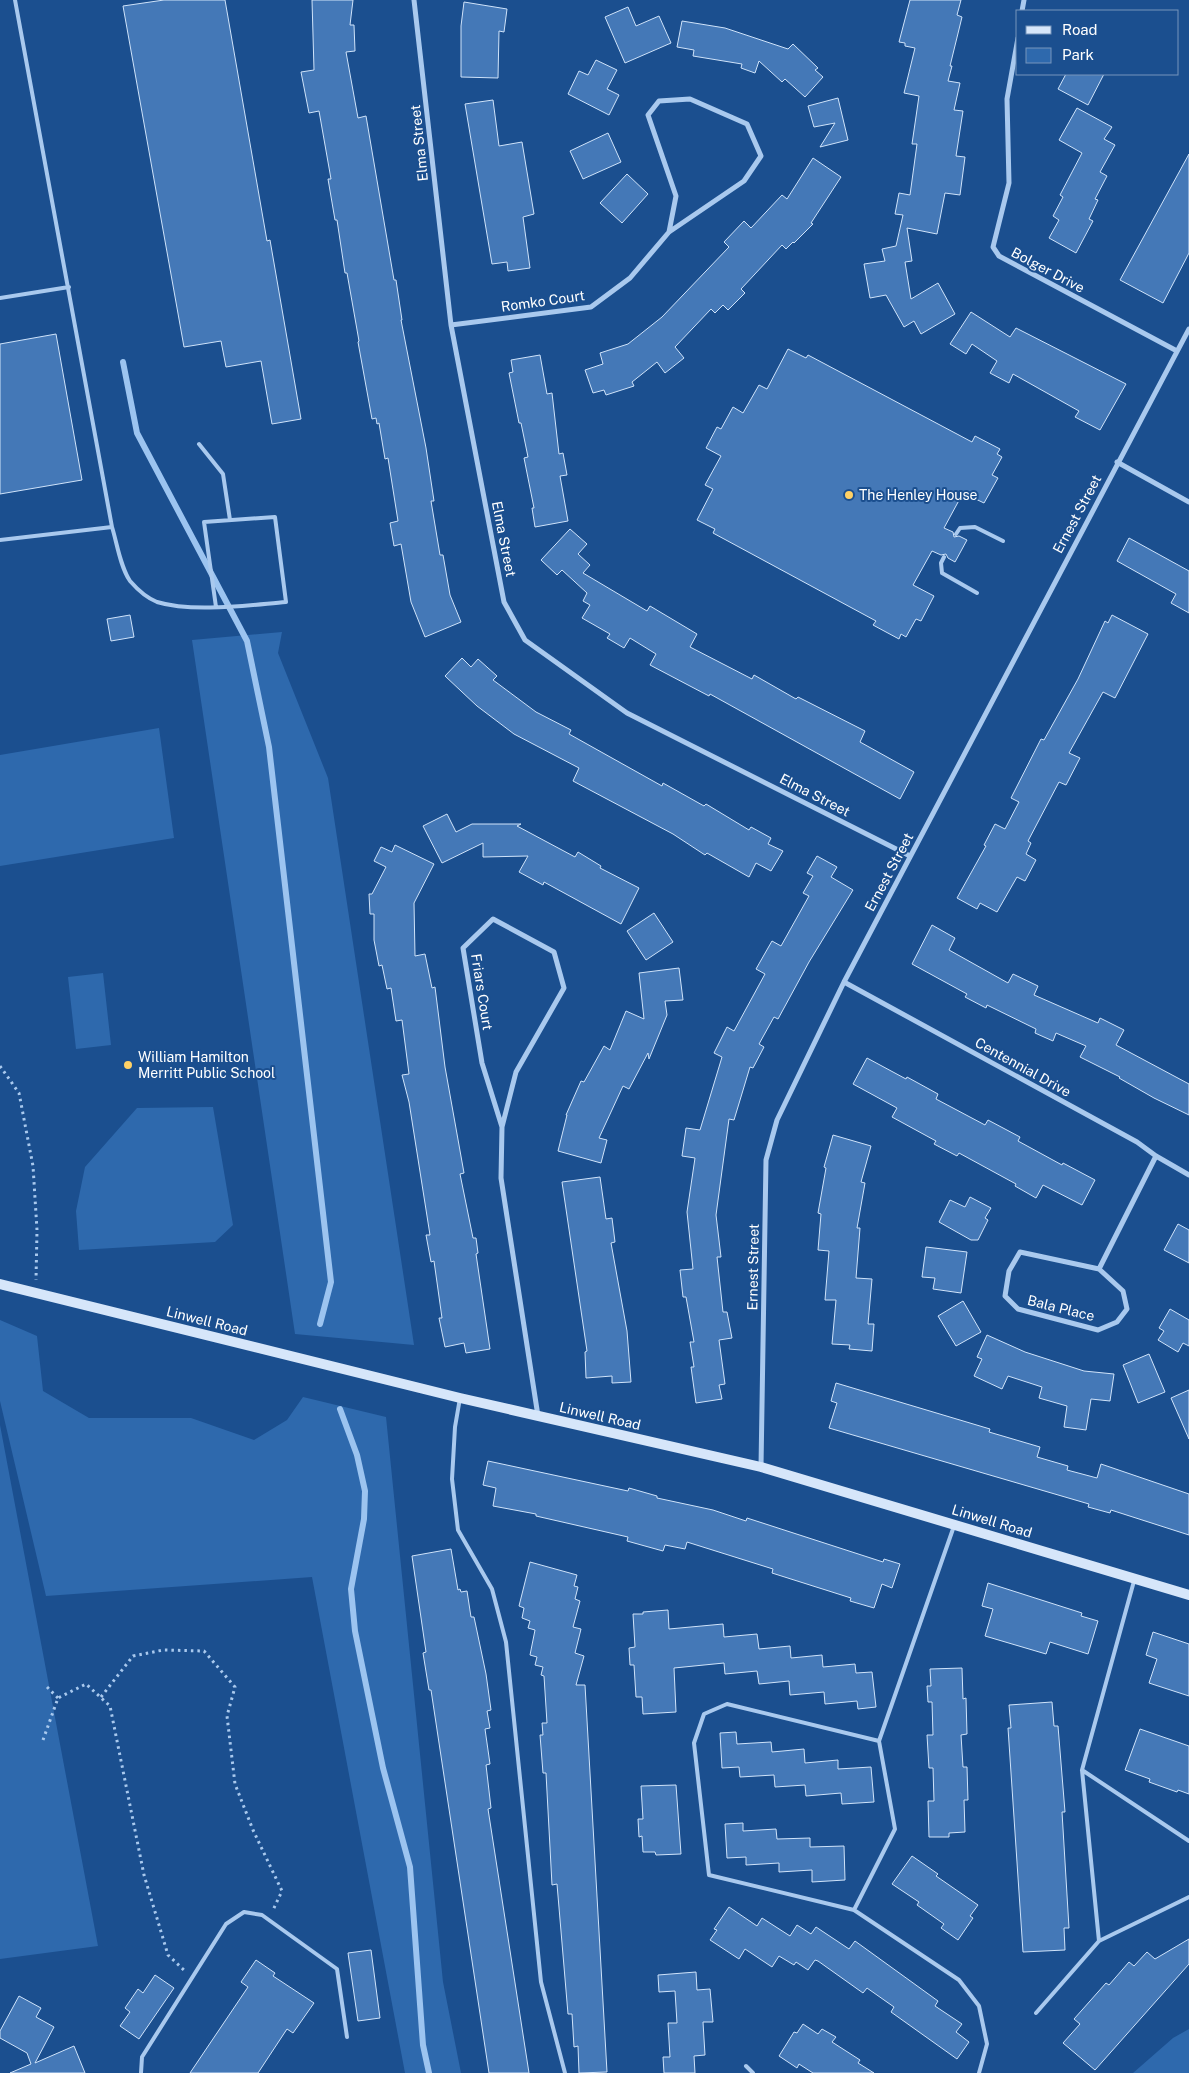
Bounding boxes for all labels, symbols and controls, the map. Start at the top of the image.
legend [1016,10,1179,75]
text: Road [1062,21,1098,38]
text: Park [1062,46,1094,63]
street label: Elma Street [407,104,431,182]
street label: Bolger Drive [1009,244,1087,296]
street label: Romko Court [500,287,586,315]
street label: Ernest Street [1050,472,1104,556]
place label: The Henley House [859,487,978,503]
marker: The Henley House [843,489,855,501]
street label: Elma Street [489,500,519,578]
street label: Elma Street [777,770,853,820]
street label: Ernest Street [862,830,916,914]
street label: Friars Court [468,953,496,1031]
street label: Centennial Drive [972,1034,1074,1100]
place label: William Hamilton Merritt Public School [138,1049,275,1081]
marker: William Hamilton Merritt Public School [122,1059,134,1071]
street label: Ernest Street [744,1224,762,1310]
street label: Bala Place [1026,1292,1096,1324]
street label: Linwell Road [165,1303,249,1339]
street label: Linwell Road [558,1399,642,1433]
street label: Linwell Road [950,1501,1034,1541]

